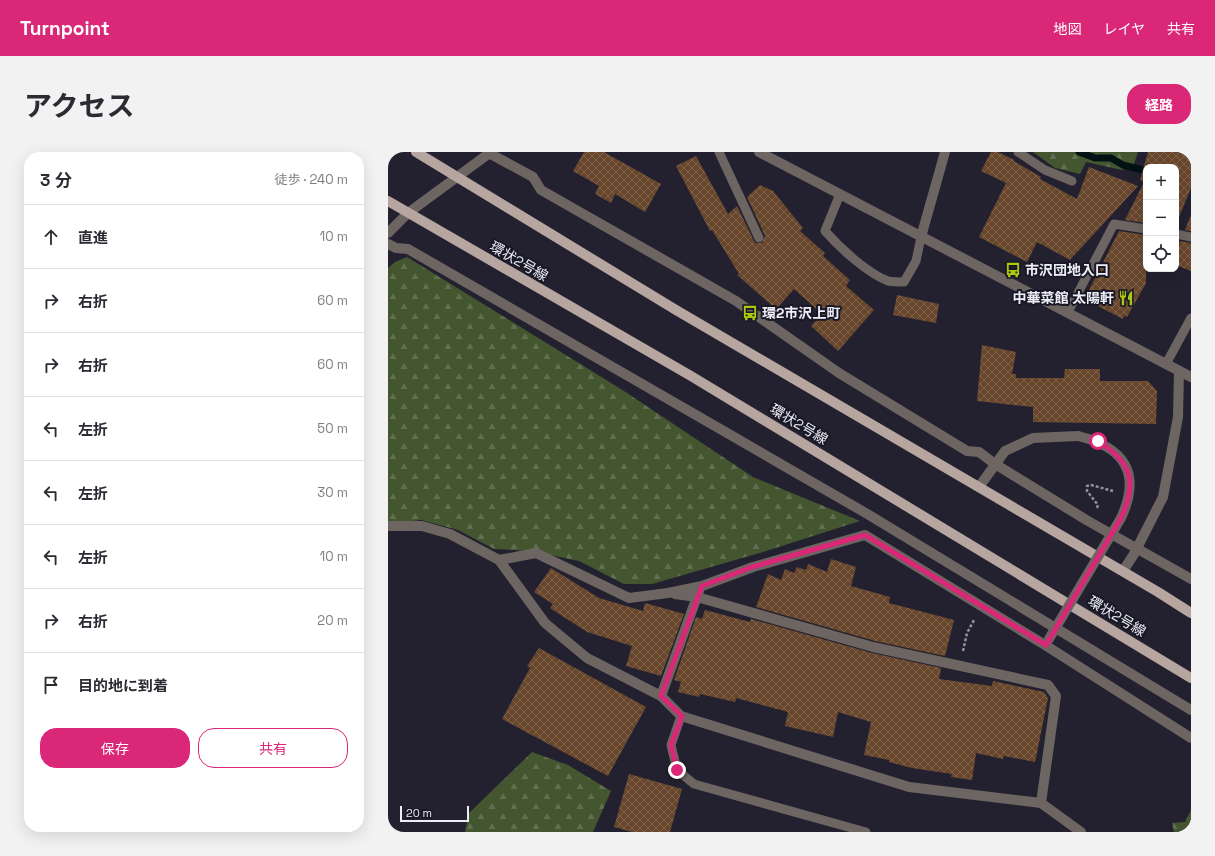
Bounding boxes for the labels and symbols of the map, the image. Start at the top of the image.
street label: 環状2号線 [487,237,551,285]
bus stop icon: 市沢団地入口 [1004,261,1022,279]
place label: 市沢団地入口 [1025,261,1109,279]
place label: 中華菜館 太陽軒 [1012,289,1114,307]
restaurant icon: 中華菜館 太陽軒 [1117,289,1135,307]
bus stop icon: 環2市沢上町 [741,304,759,322]
place label: 環2市沢上町 [762,304,840,322]
street label: 環状2号線 [767,400,831,448]
route start [1089,432,1107,450]
street label: 環状2号線 [1085,592,1149,640]
route end [668,761,686,779]
scale bar [400,804,469,823]

